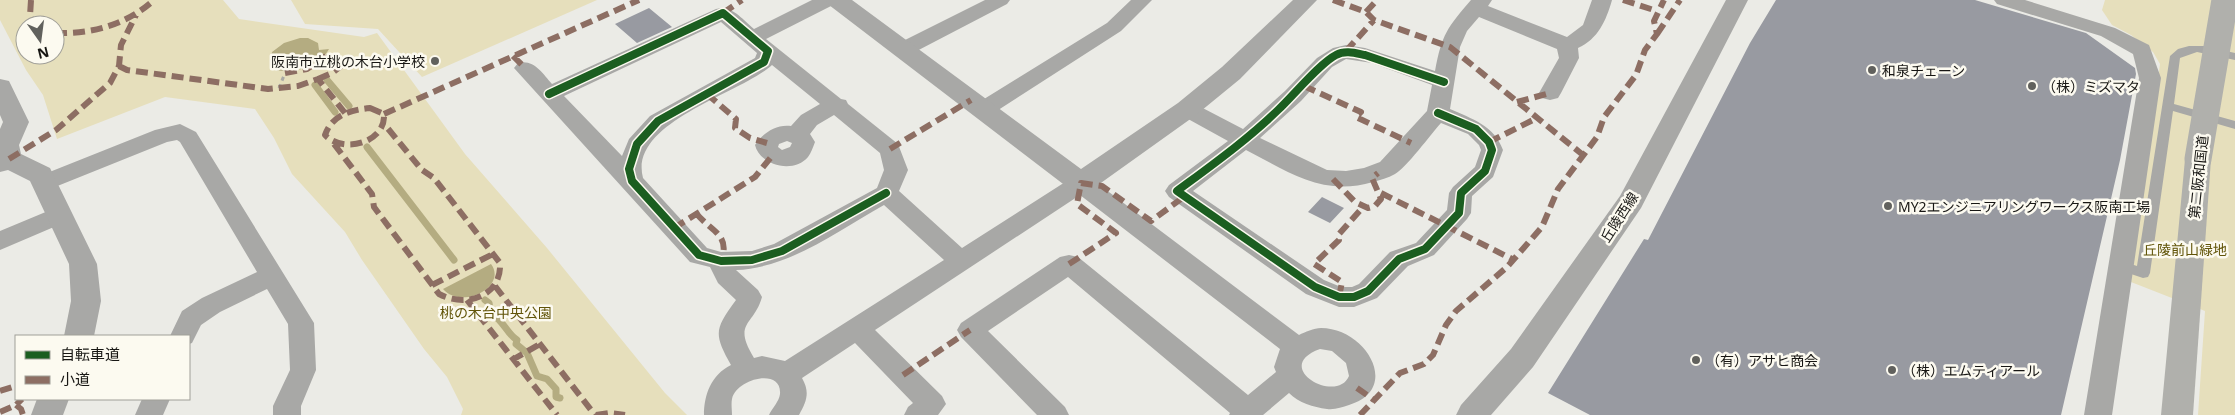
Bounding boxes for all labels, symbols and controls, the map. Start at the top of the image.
north arrow [15,15,65,65]
text: N [35,43,51,64]
place label: 阪南市立桃の木台小学校 [271,52,425,71]
marker: 阪南市立桃の木台小学校 [429,55,441,67]
place label: 和泉チェーン [1882,61,1965,80]
marker: 和泉チェーン [1866,64,1878,76]
place label: （株）ミズマタ [2042,77,2140,96]
marker: （株）ミズマタ [2026,80,2038,92]
street label: 第二阪和国道 [2184,134,2212,220]
street label: 丘陵西線 [1596,188,1642,246]
place label: MY2エンジニアリングワークス阪南工場 [1898,197,2150,216]
marker: MY2エンジニアリングワークス阪南工場 [1882,200,1894,212]
park label: 丘陵前山緑地 [2143,240,2227,259]
park label: 桃の木台中央公園 [440,303,552,322]
legend [15,335,190,400]
text: 自転車道 [60,344,120,364]
place label: （有）アサヒ商会 [1706,351,1818,370]
marker: （有）アサヒ商会 [1690,354,1702,366]
place label: （株）エムティアール [1902,361,2040,380]
marker: （株）エムティアール [1886,364,1898,376]
text: 小道 [60,369,90,389]

